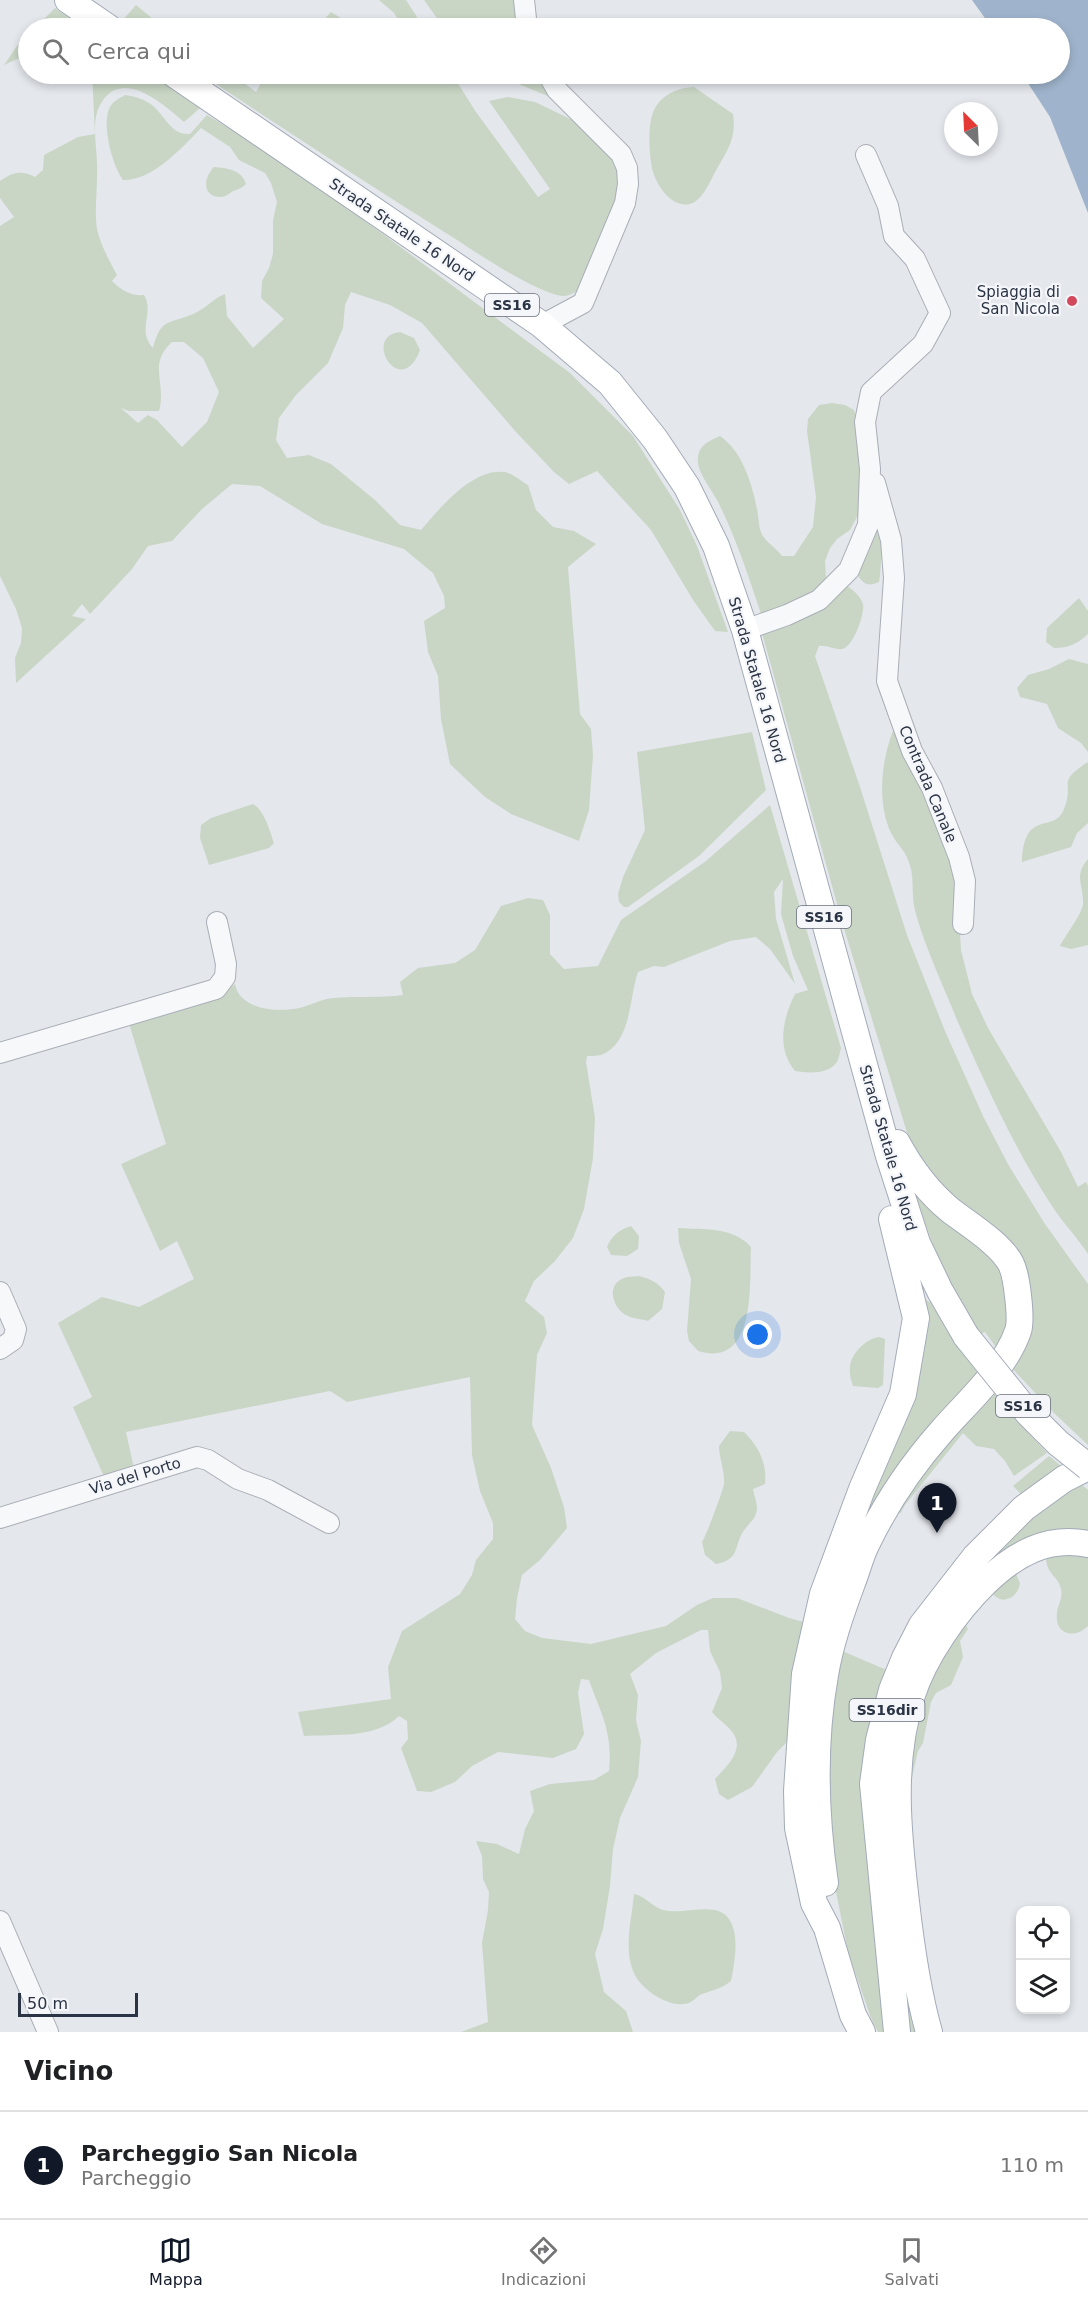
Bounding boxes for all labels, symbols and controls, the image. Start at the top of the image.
search box [18,18,1070,84]
icon: search [39,35,72,68]
text: Cerca qui [87,39,191,64]
north arrow [944,102,998,156]
street label: Strada Statale 16 Nord [326,175,478,285]
place label: Spiaggia di San Nicola [977,283,1060,318]
road number: SS16 [485,294,539,316]
marker: Spiaggia di San Nicola [1065,294,1079,308]
street label: Strada Statale 16 Nord [725,595,789,765]
street label: Contrada Canale [895,723,961,845]
road number: SS16 [797,906,851,928]
street label: Strada Statale 16 Nord [856,1063,920,1233]
your location [743,1320,772,1349]
road number: SS16 [996,1395,1050,1417]
street label: Via del Porto [87,1454,183,1498]
pin: 1 [918,1484,956,1533]
road number: SS16dir [850,1699,924,1721]
map controls [1016,1906,1070,2014]
button: locate [1016,1906,1070,1960]
button: layers [1016,1960,1070,2014]
scale bar [18,1990,138,2018]
text: 50 m [27,1994,68,2013]
text: Vicino [24,2056,113,2086]
text: Parcheggio San Nicola [81,2141,358,2166]
text: 1 [37,2153,50,2177]
text: 110 m [1000,2153,1064,2177]
text: Parcheggio [81,2166,191,2190]
tab: Mappa [149,2234,203,2289]
tab: Indicazioni [501,2234,586,2289]
tab: Salvati [884,2234,939,2289]

